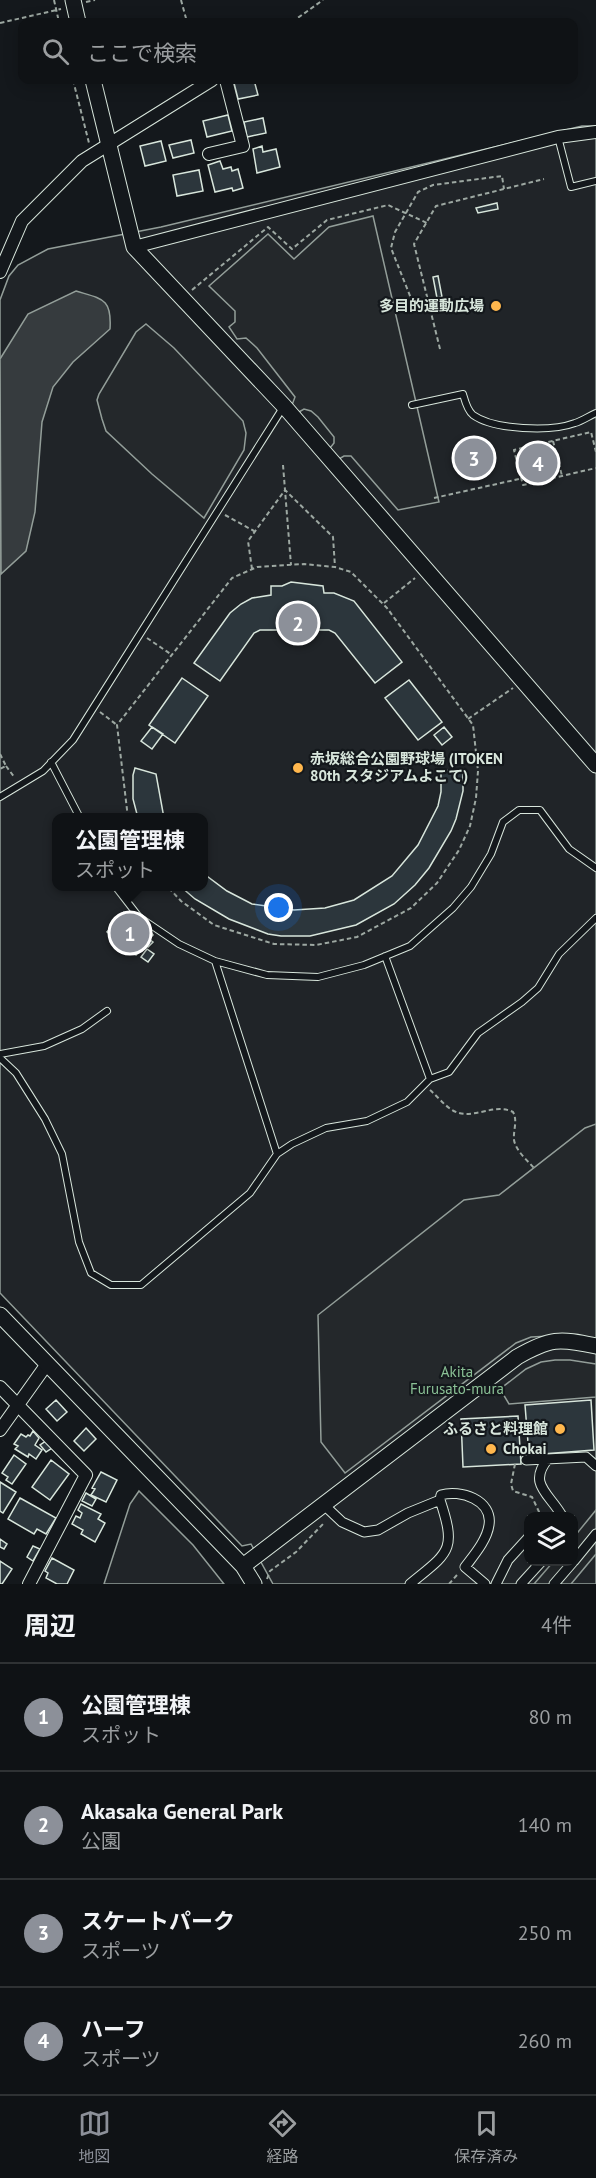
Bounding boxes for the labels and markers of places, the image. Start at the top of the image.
place label: 多目的運動広場 [379,296,484,315]
marker: 多目的運動広場 [489,299,503,313]
pin: 3 [454,436,494,480]
pin: 4 [518,440,558,486]
pin: 2 [278,600,318,646]
place label: 赤坂総合公園野球場 (ITOKEN 80th スタジアムよこて) [310,749,503,785]
marker: 赤坂総合公園野球場 (ITOKEN 80th スタジアムよこて) [291,761,305,775]
pin: 1 [110,910,150,956]
place label: ふるさと料理館 [443,1419,548,1438]
marker: ふるさと料理館 [553,1422,567,1436]
place label: Chokai [503,1439,546,1458]
marker: Chokai [484,1442,498,1456]

